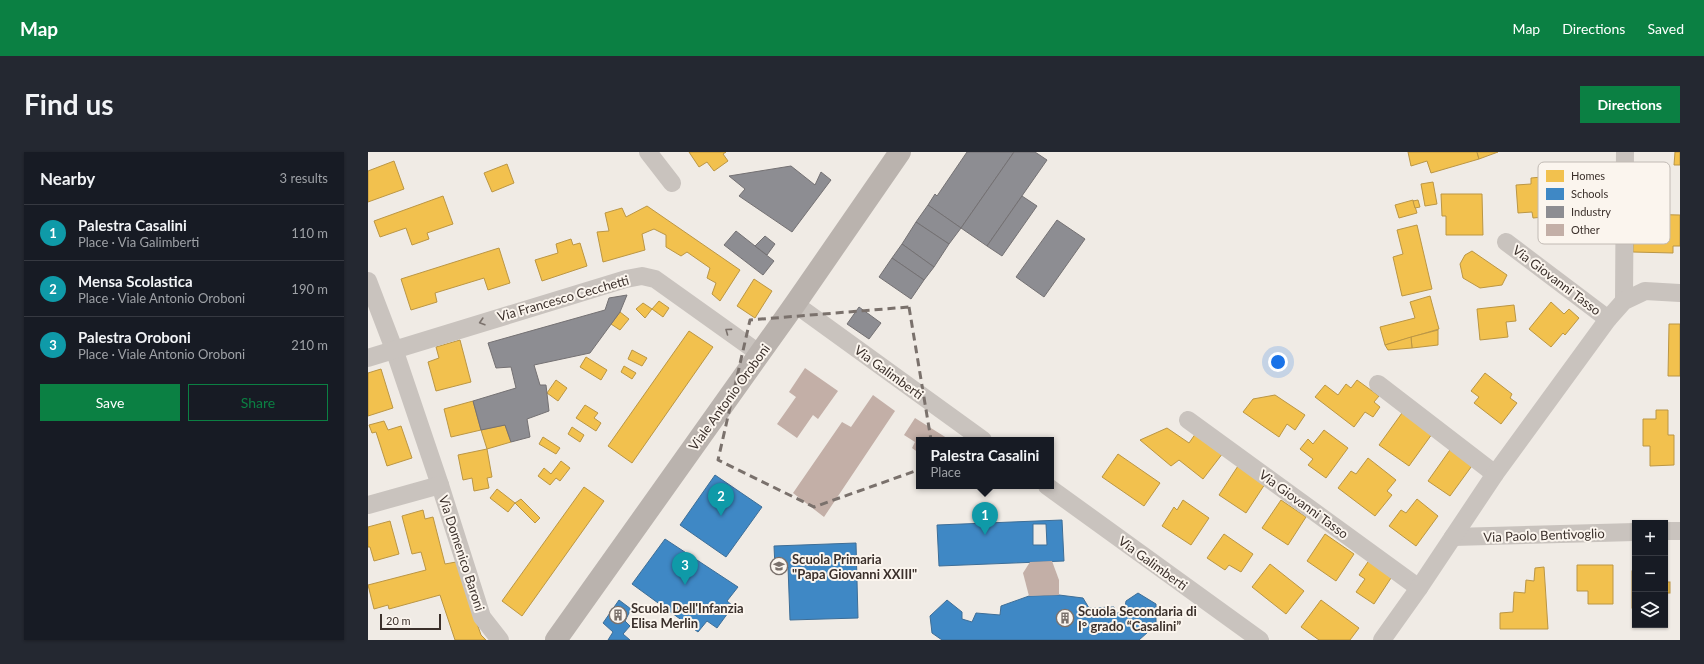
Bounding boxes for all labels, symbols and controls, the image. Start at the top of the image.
text: Map [20,17,58,40]
text: Map [1513,20,1540,37]
text: Directions [1562,20,1625,37]
text: Saved [1647,20,1684,37]
button: Directions [1580,86,1680,123]
text: Find us [24,87,114,121]
legend [1538,162,1670,244]
text: Nearby [40,168,95,189]
text: Homes [1571,169,1605,182]
text: 3 results [280,170,328,186]
text: Schools [1571,187,1608,200]
text: Industry [1571,205,1611,218]
text: Palestra Casalini [78,216,187,234]
text: Other [1571,223,1600,236]
text: 1 [49,225,57,241]
text: 110 m [291,225,328,241]
text: Place · Via Galimberti [78,234,199,250]
street label: Via Giovanni Tasso [1510,242,1604,318]
text: Mensa Scolastica [78,272,193,290]
street label: Via Francesco Cecchetti [495,272,631,324]
text: 2 [49,281,57,297]
text: 190 m [291,281,328,297]
text: Place · Viale Antonio Oroboni [78,290,245,306]
one-way arrow [479,317,486,326]
text: Palestra Oroboni [78,328,191,346]
one-way arrow [725,328,732,336]
text: 3 [49,337,57,353]
text: 210 m [291,337,328,353]
street label: Viale Antonio Oroboni [685,341,773,453]
street label: Via Galimberti [851,342,927,402]
text: Place · Viale Antonio Oroboni [78,346,245,362]
your location [1268,352,1288,372]
button: Save [40,384,180,421]
button: Share [188,384,328,421]
popup [916,437,1054,489]
text: Palestra Casalini [931,446,1039,464]
text: Place [931,464,961,480]
street label: Via Giovanni Tasso [1256,466,1352,542]
pin: 2 [708,483,734,516]
street label: Via Domenico Baroni [436,493,488,613]
pin: 1 [972,502,998,535]
map controls [1632,520,1668,628]
button: + [1632,520,1668,556]
street label: Via Paolo Bentivoglio [1483,525,1605,545]
street label: Via Galimberti [1115,533,1191,593]
place label: Scuola Primaria "Papa Giovanni XXIII" [792,551,917,582]
pin: 3 [672,552,698,585]
school or university icon: Scuola Primaria "Papa Giovanni XXIII" [769,556,789,576]
button: − [1632,556,1668,592]
button: layers [1632,592,1668,628]
place label: Scuola Dell'Infanzia Elisa Merlin [631,600,744,631]
place label: Scuola Secondaria di I° grado “Casalini” [1078,603,1197,634]
building icon: Scuola Dell'Infanzia Elisa Merlin [608,605,628,625]
building icon: Scuola Secondaria di I° grado “Casalini” [1055,608,1075,628]
scale bar [380,612,441,631]
text: 20 m [386,614,411,627]

